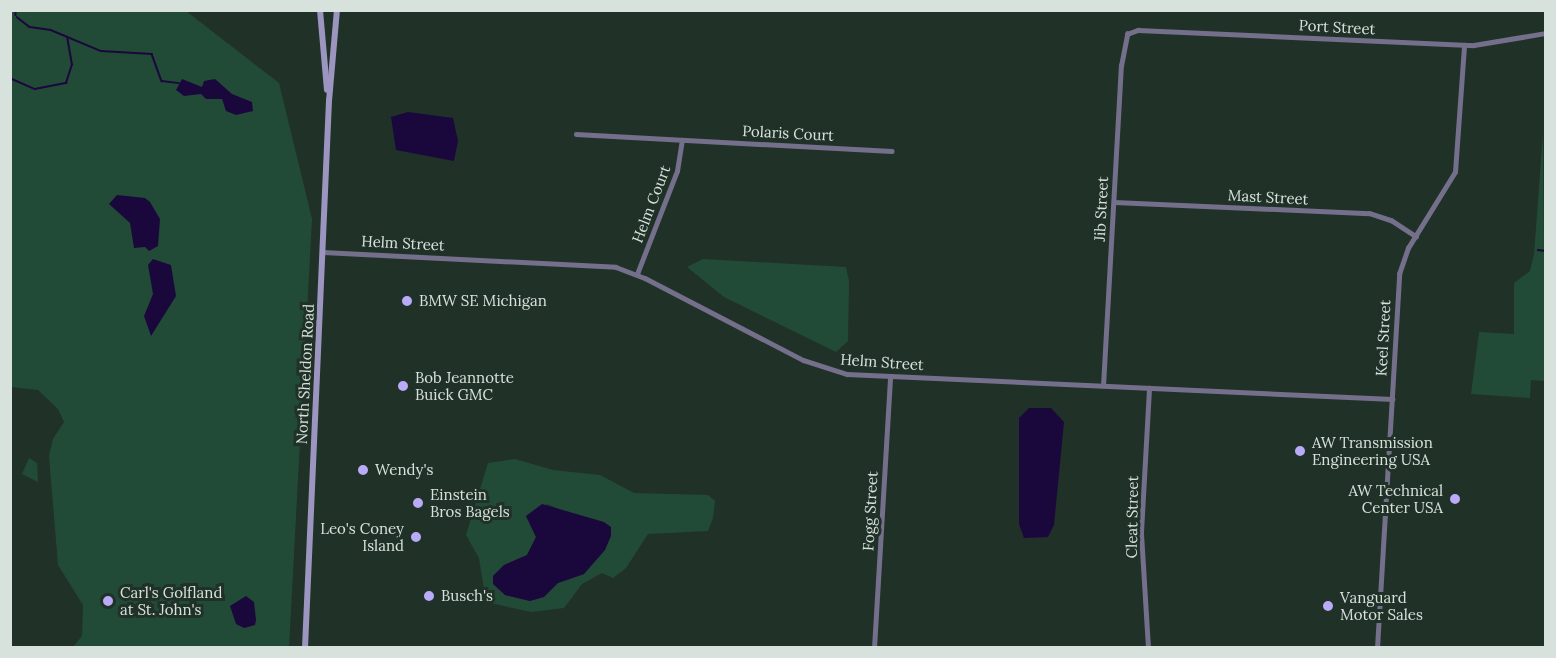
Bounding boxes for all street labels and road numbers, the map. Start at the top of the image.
street label: Port Street [1298,16,1376,38]
street label: Polaris Court [742,122,834,144]
street label: Helm Court [628,163,674,245]
street label: Jib Street [1090,176,1112,242]
street label: Mast Street [1227,186,1309,208]
street label: Helm Street [361,232,445,254]
street label: Keel Street [1372,299,1394,377]
street label: North Sheldon Road [292,303,318,445]
street label: Helm Street [840,350,924,374]
street label: Fogg Street [859,471,881,551]
street label: Cleat Street [1122,476,1142,558]

